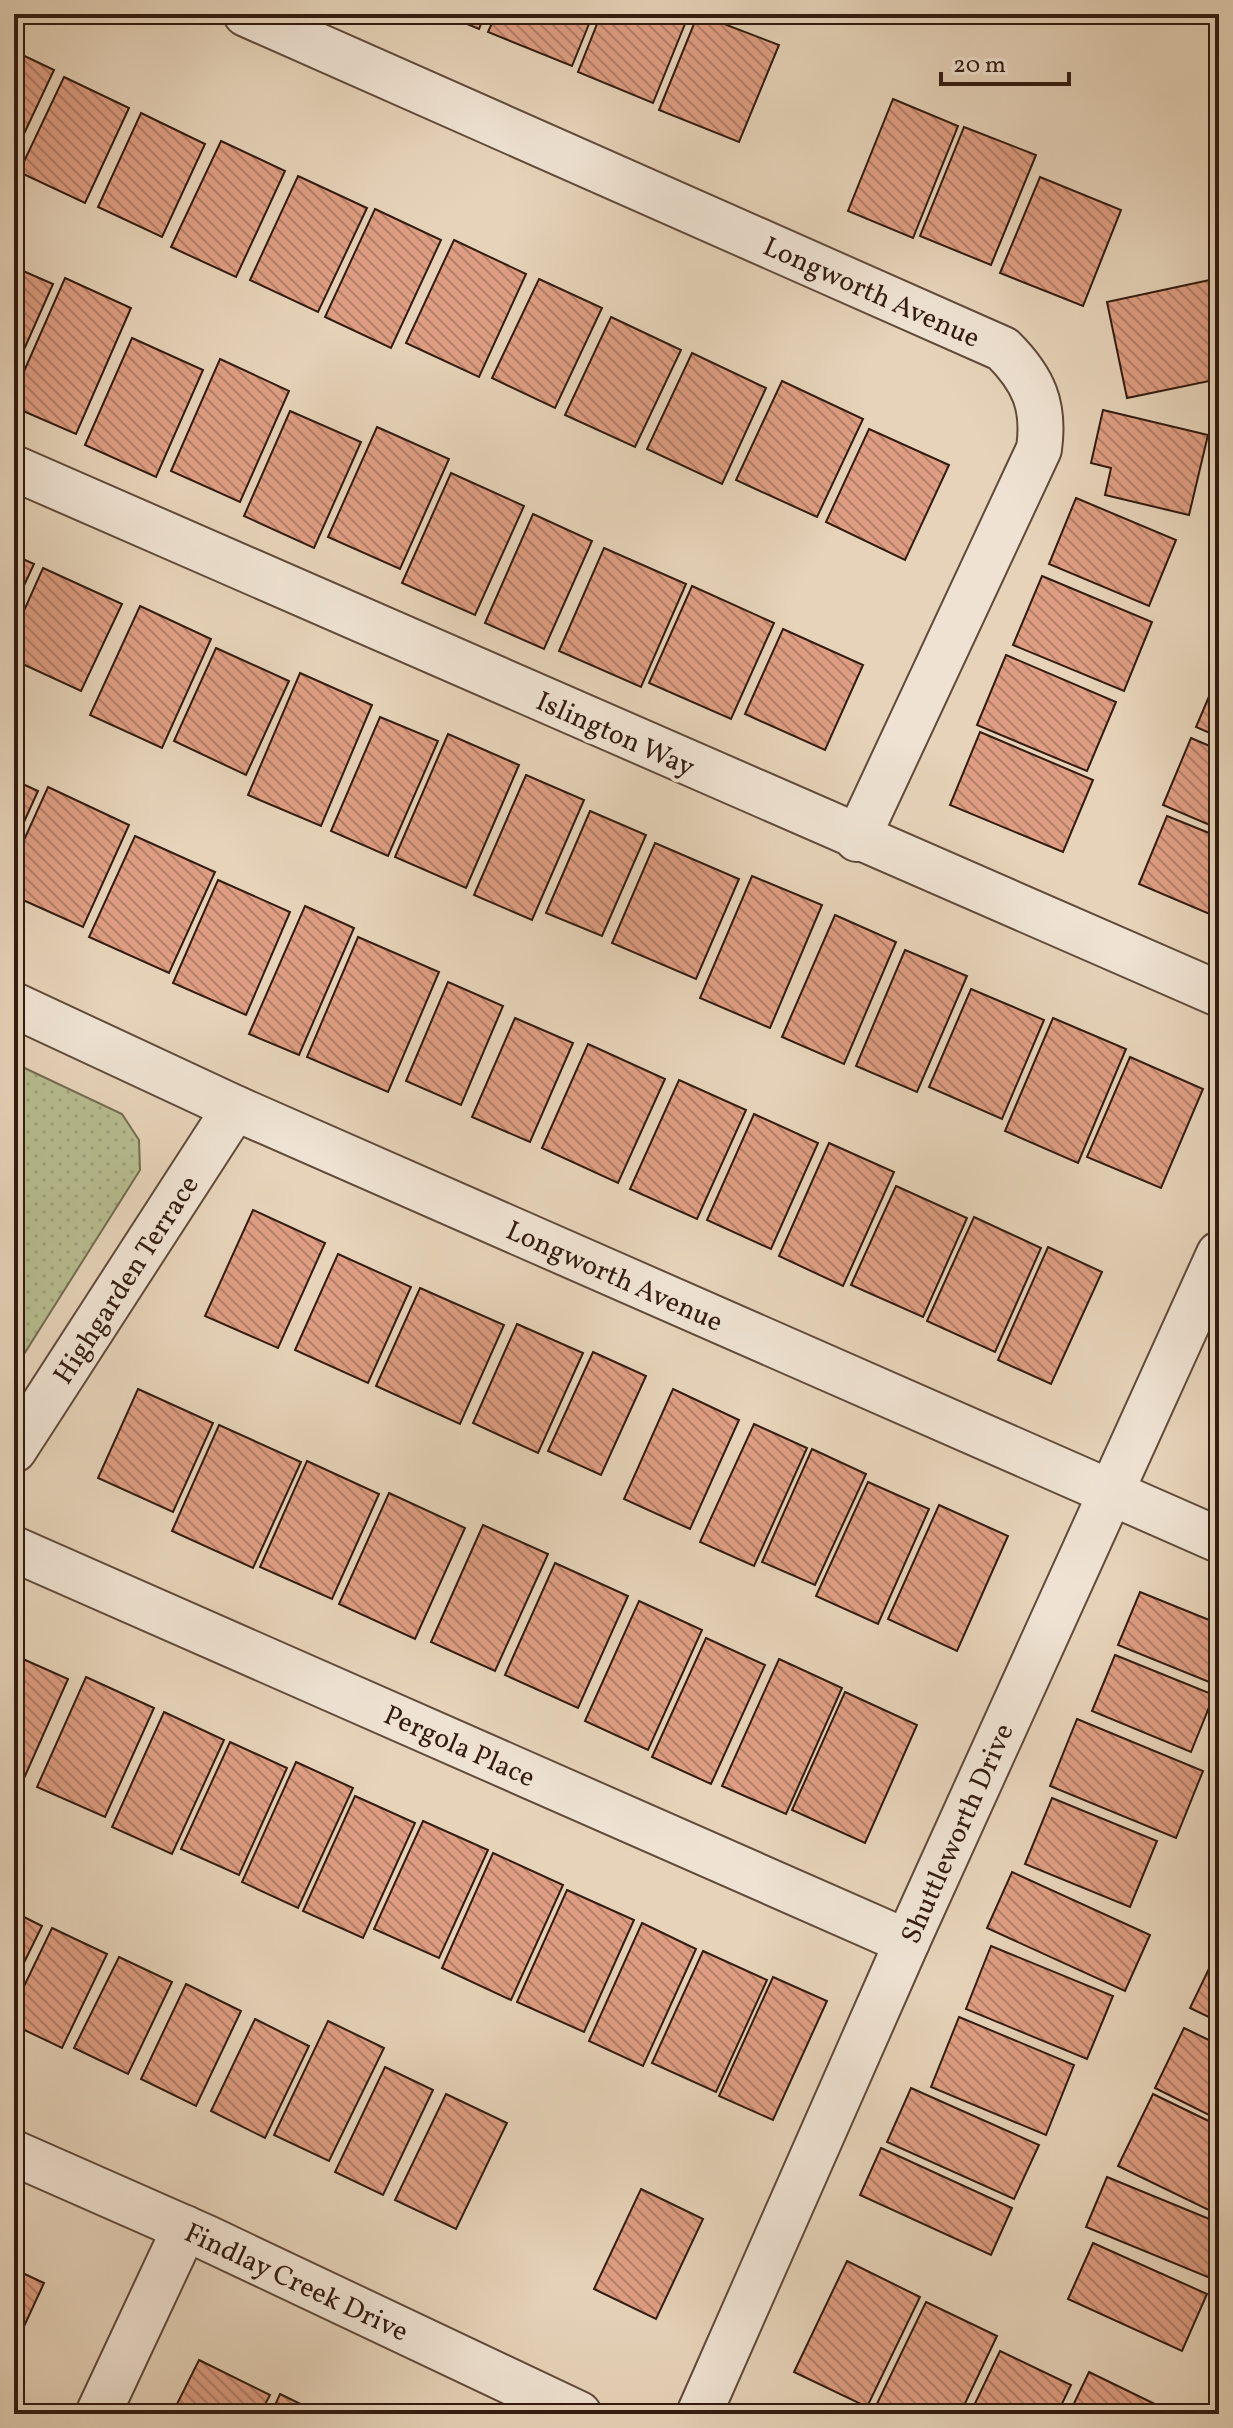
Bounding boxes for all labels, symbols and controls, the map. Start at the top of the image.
scale bar [941,36,1069,86]
text: 20 m [953,49,1006,83]
street label: Longworth Avenue [756,228,985,359]
street label: Islington Way [529,683,701,788]
street label: Highgarden Terrace [45,1168,209,1392]
street label: Longworth Avenue [499,1212,728,1343]
street label: Pergola Place [377,1697,541,1798]
street label: Shuttleworth Drive [892,1718,1024,1950]
street label: Findlay Creek Drive [178,2214,414,2352]

